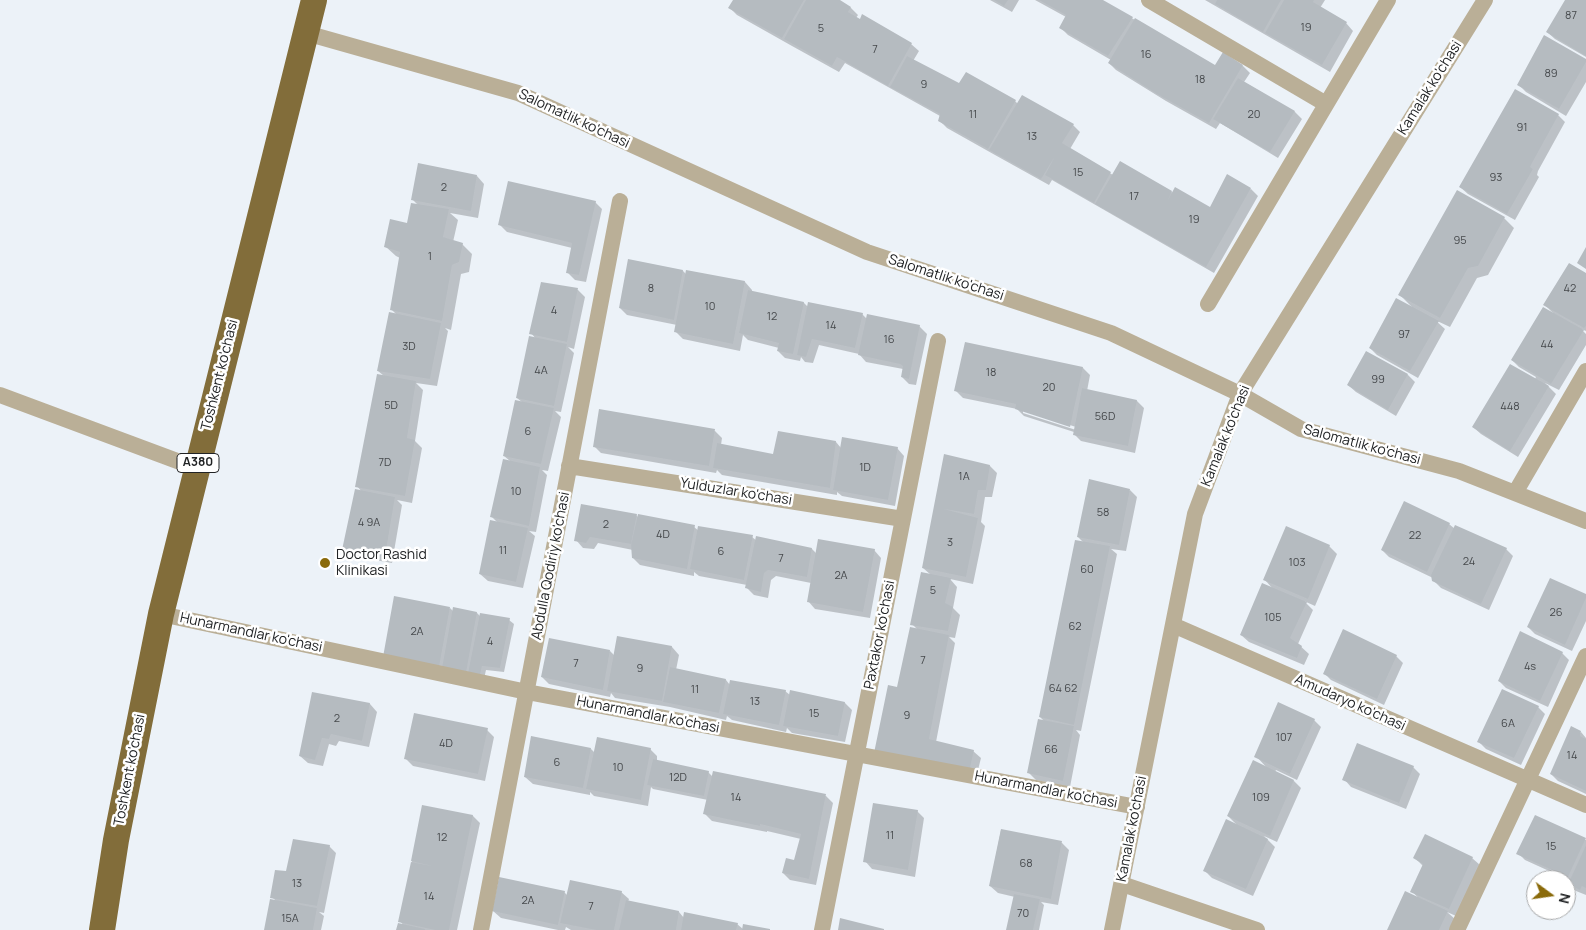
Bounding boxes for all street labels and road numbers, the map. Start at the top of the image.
street label: Kamalak ko'chasi [1394,38,1466,138]
street label: Salomatlik ko'chasi [516,86,632,152]
street label: Salomatlik ko'chasi [886,251,1006,305]
street label: Toshkent ko'chasi [198,318,242,432]
street label: Kamalak ko'chasi [1198,383,1254,489]
street label: Salomatlik ko'chasi [1302,421,1422,469]
road number: A380 [177,453,219,472]
street label: Yulduzlar ko'chasi [679,475,793,509]
street label: Abdulla Qodiriy ko'chasi [528,491,574,641]
street label: Paxtakor ko'chasi [861,579,899,691]
street label: Hunarmandlar ko'chasi [178,610,324,656]
street label: Amudaryo ko'chasi [1292,671,1408,735]
street label: Hunarmandlar ko'chasi [575,693,721,737]
street label: Toshkent ko'chasi [111,713,149,827]
street label: Hunarmandlar ko'chasi [973,768,1119,812]
street label: Kamalak ko'chasi [1113,775,1151,883]

